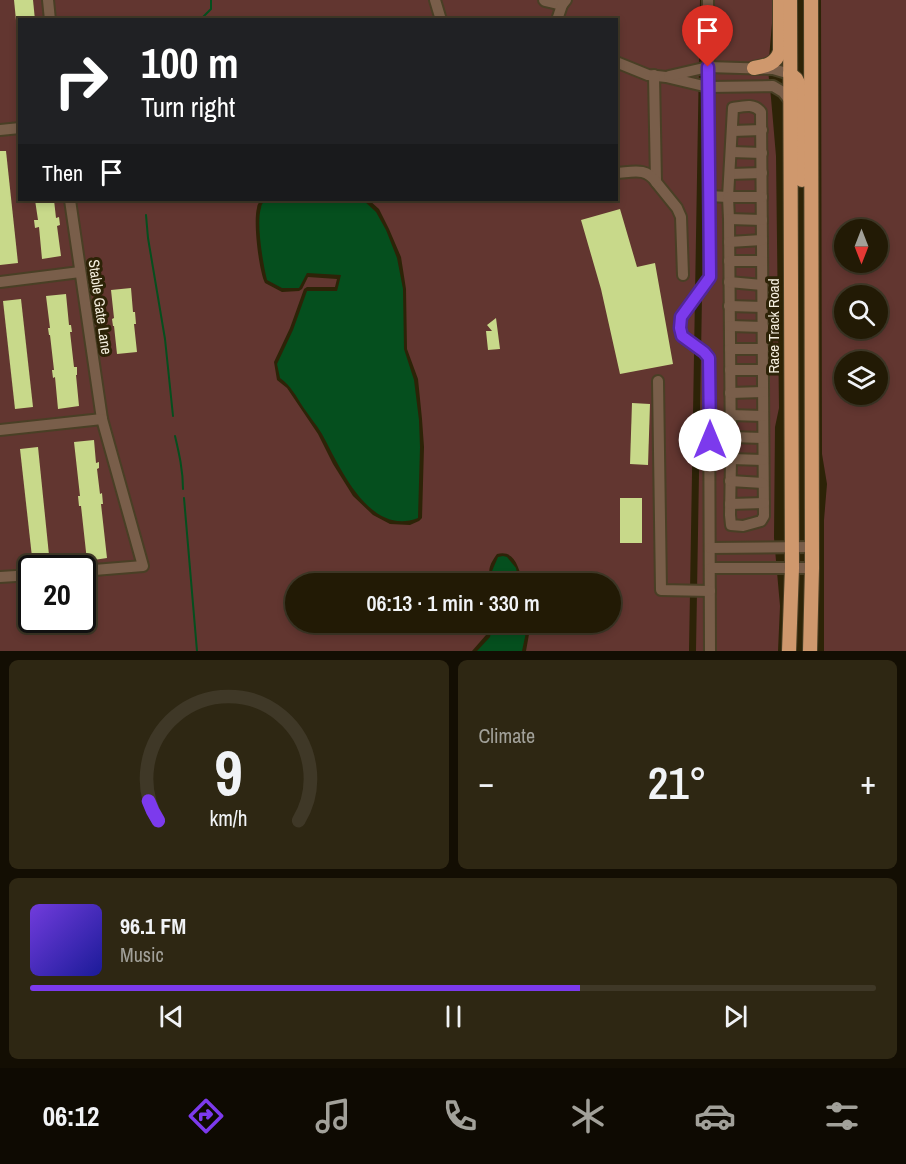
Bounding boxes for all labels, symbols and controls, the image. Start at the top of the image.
pin [682,5,733,67]
icon: arrive [691,14,724,47]
text: 100 m [141,35,239,91]
icon: right [42,42,120,120]
text: Turn right [141,89,235,125]
icon: arrive [95,156,128,189]
text: Then [42,158,83,188]
north arrow [834,219,888,273]
map controls [834,219,888,405]
street label: Stable Gate Lane [83,258,118,356]
street label: Race Track Road [763,278,784,374]
button: search [834,285,888,339]
button: layers [834,351,888,405]
position arrow [678,408,742,472]
speed limit sign: 20 [18,555,96,633]
text: 06:13 · 1 min · 330 m [366,588,540,618]
text: Climate [479,722,535,749]
text: 9 [215,730,243,814]
text: 21° [648,752,707,813]
text: − [479,760,494,804]
text: + [860,760,876,804]
text: km/h [210,805,248,834]
text: 96.1 FM [120,911,186,941]
text: Music [120,941,164,968]
icon: previous [155,1000,188,1033]
icon: pause [437,1000,470,1033]
icon: next [719,1000,752,1033]
icon: directions [185,1095,227,1137]
icon: music [312,1095,354,1137]
icon: phone [439,1095,481,1137]
icon: climate [567,1095,609,1137]
icon: car [694,1095,736,1137]
icon: filters [821,1095,863,1137]
text: 06:12 [43,1098,99,1134]

